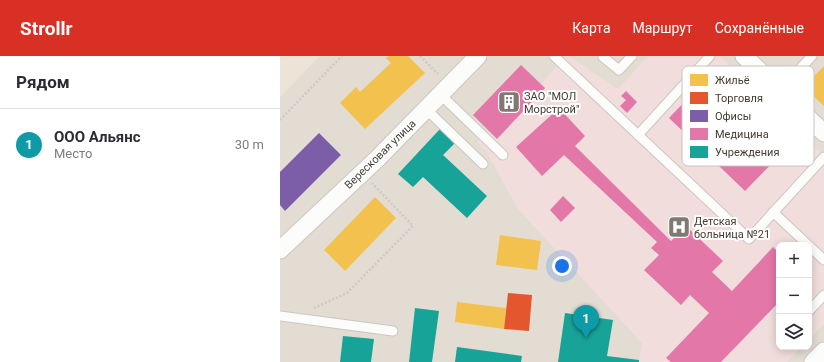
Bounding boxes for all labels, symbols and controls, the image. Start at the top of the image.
text: Strollr [20,17,73,40]
text: Карта [572,20,611,36]
text: Маршрут [633,20,693,36]
text: Сохранённые [715,20,804,36]
legend [682,66,814,166]
text: Рядом [16,72,70,92]
text: Жильё [715,74,750,87]
building icon: ЗАО "МОЛ Морстрой" [496,89,522,115]
place label: ЗАО "МОЛ Морстрой" [524,90,579,116]
text: Торговля [715,92,763,105]
text: Офисы [715,110,751,123]
street label: Вересковая улица [342,117,419,192]
text: ООО Альянс [54,128,141,146]
text: Медицина [715,128,769,141]
text: 1 [25,137,33,152]
text: 30 m [235,137,264,152]
text: Место [54,146,92,161]
text: Учреждения [715,146,779,159]
hospital icon: Детская больница №21 [666,214,692,240]
place label: Детская больница №21 [694,215,770,241]
map controls [776,242,812,350]
button: + [776,242,812,278]
your location [552,256,572,276]
button: − [776,278,812,314]
pin: 1 [573,305,599,338]
button: layers [776,314,812,350]

